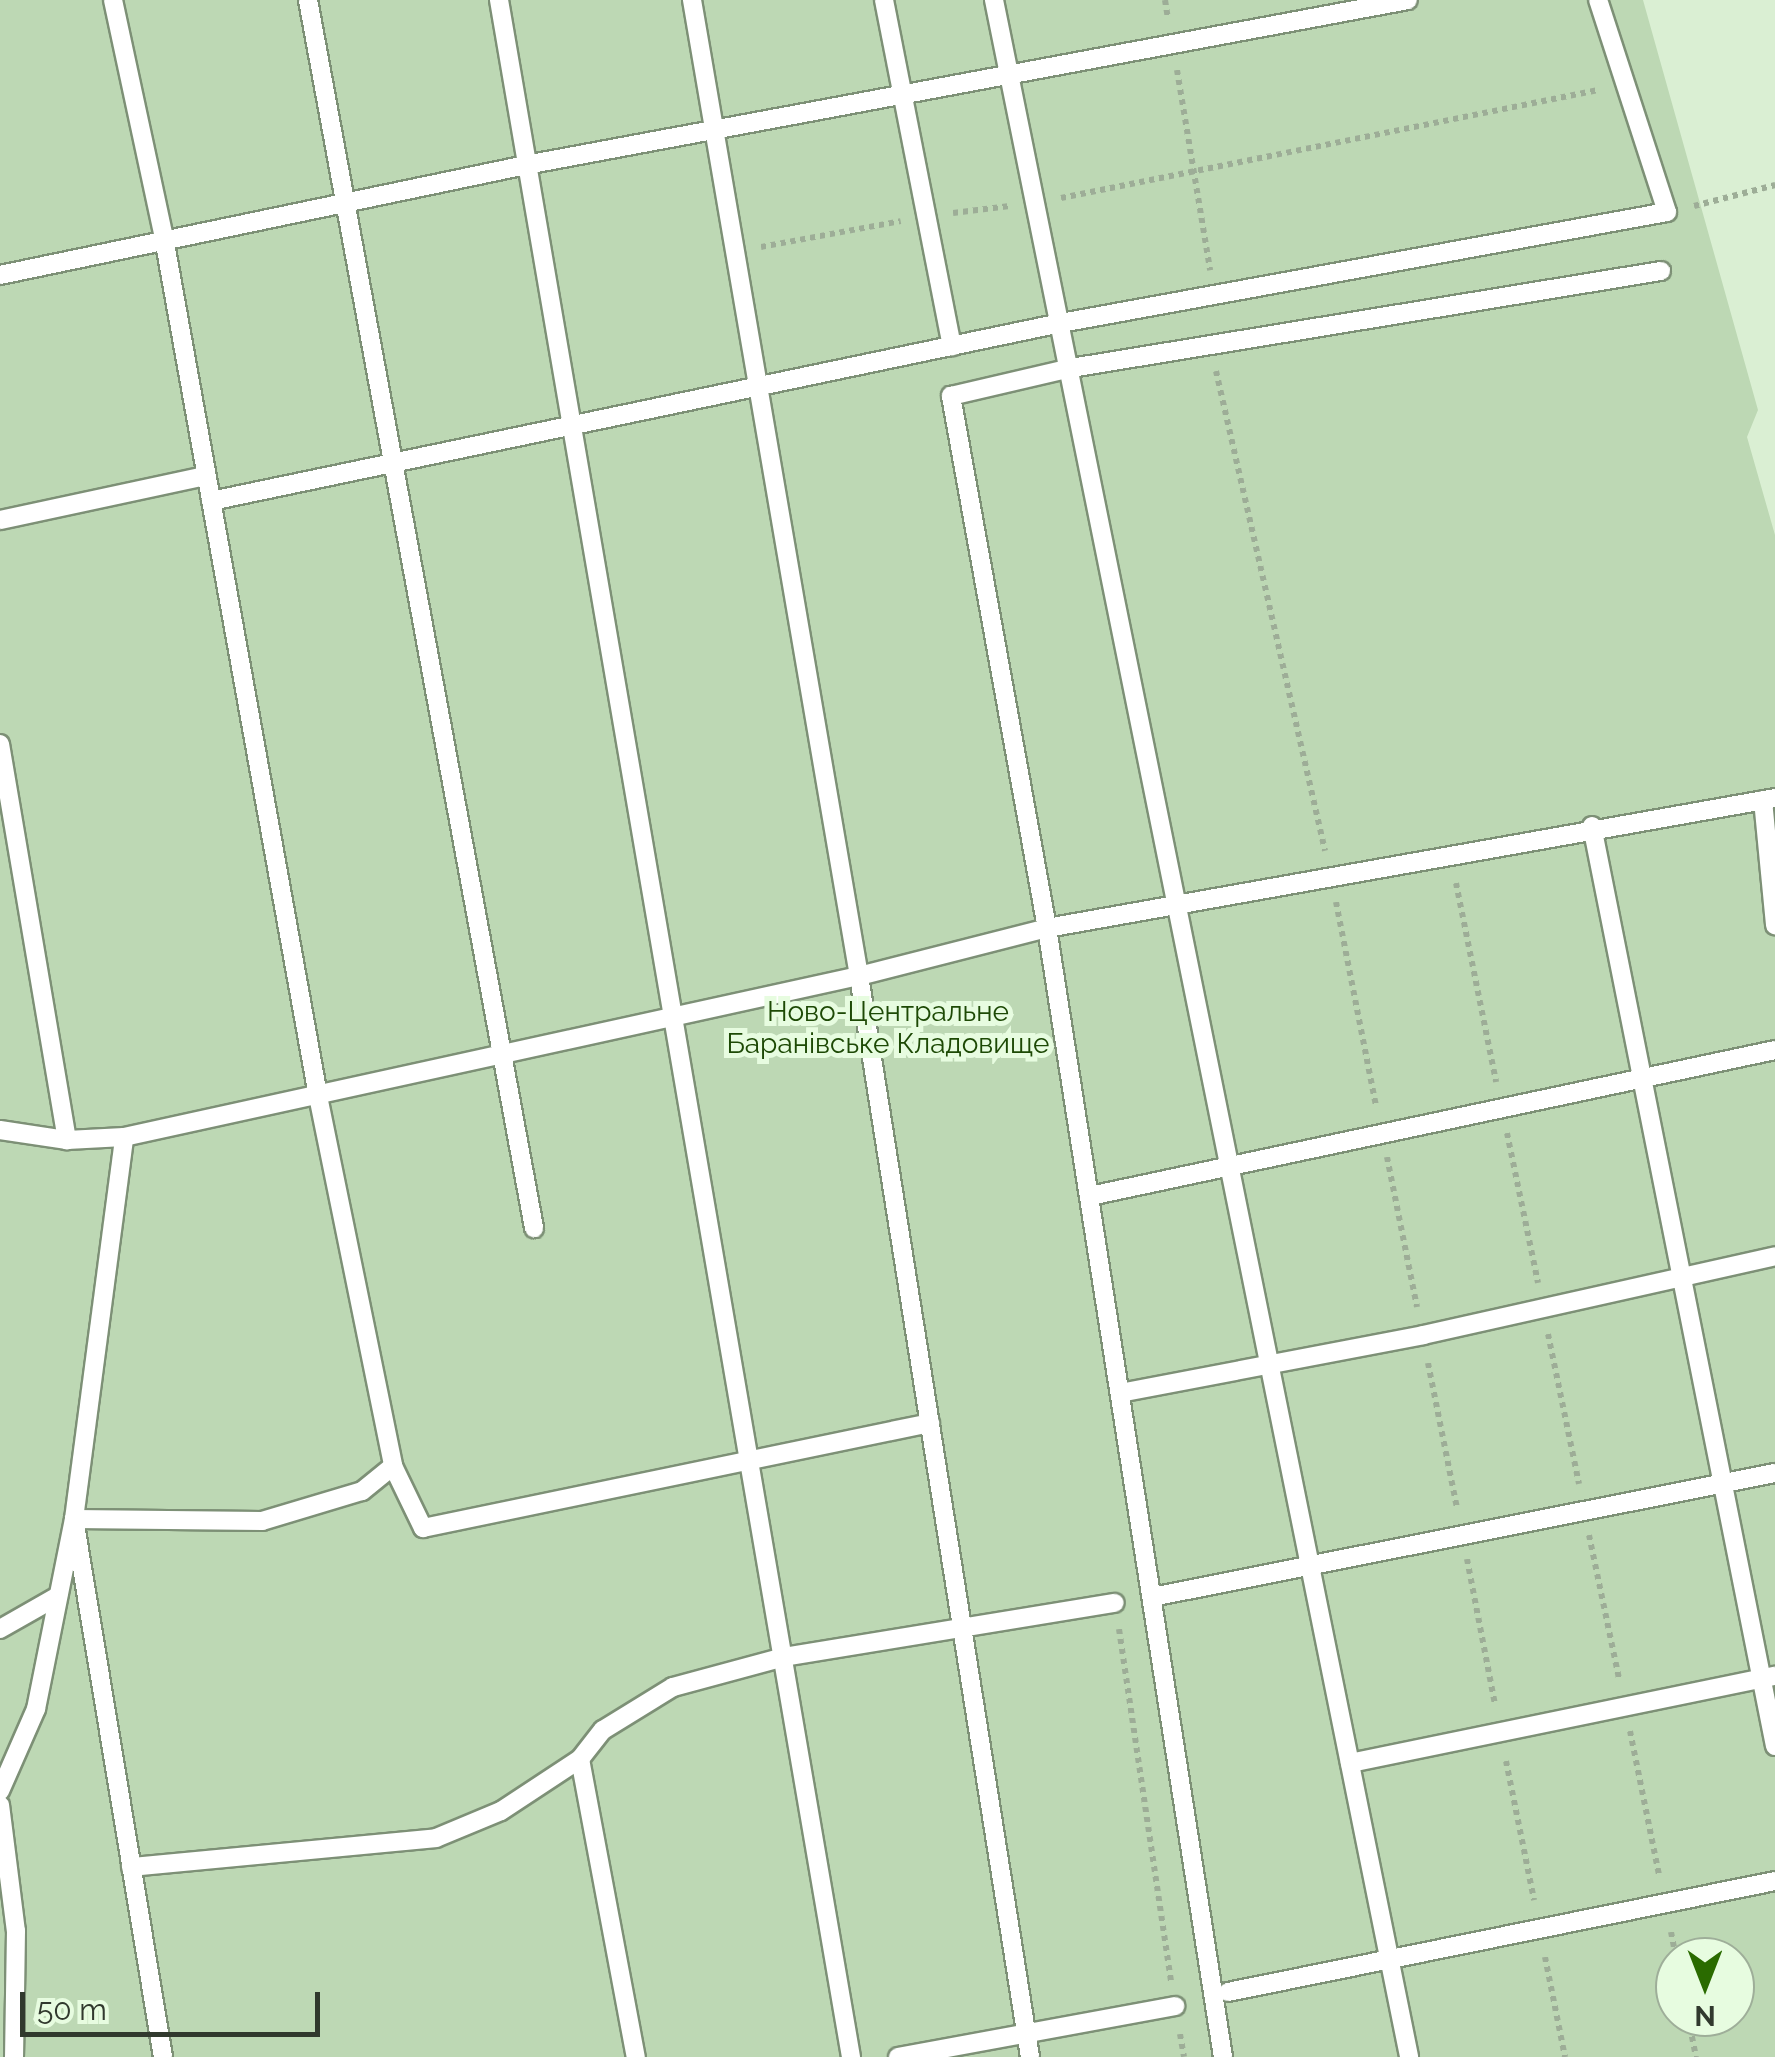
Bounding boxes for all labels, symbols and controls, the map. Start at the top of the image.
park label: Ново-Центральне Баранівське Кладовище [727,995,1049,1061]
north arrow [1655,1937,1755,2037]
scale bar [25,1972,325,2034]
text: 50 m [37,1992,107,2027]
text: N [1694,1999,1716,2032]

